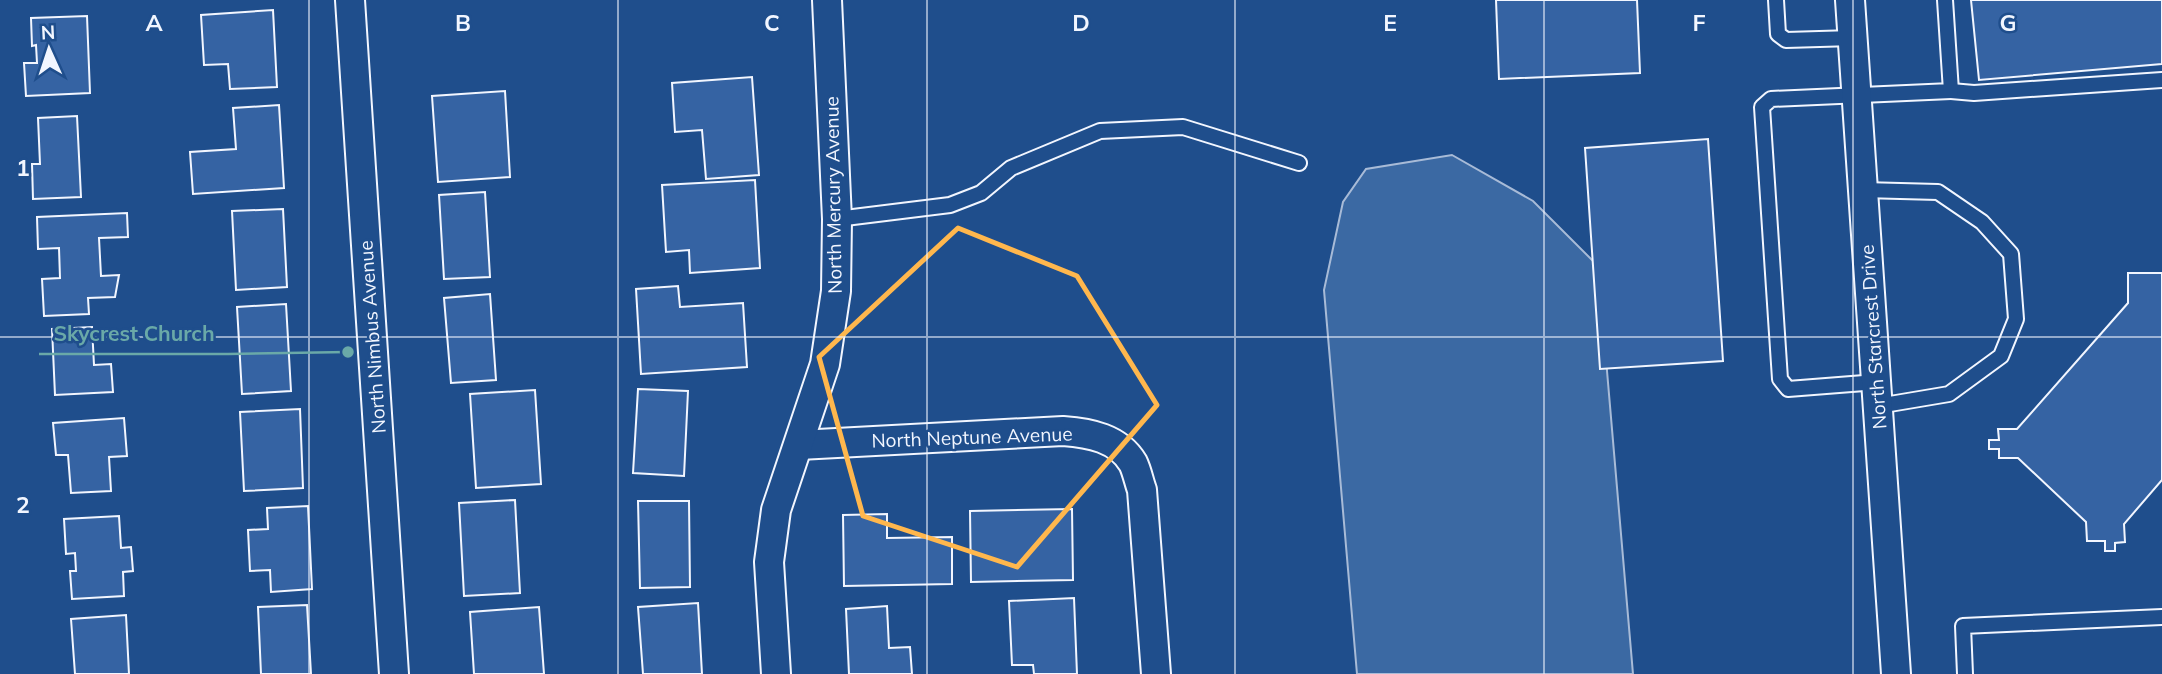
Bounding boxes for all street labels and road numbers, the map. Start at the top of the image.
street label: North Mercury Avenue [819,96,847,294]
street label: North Nimbus Avenue [353,240,391,434]
street label: North Starcrest Drive [1855,244,1891,430]
street label: North Neptune Avenue [871,421,1073,453]

